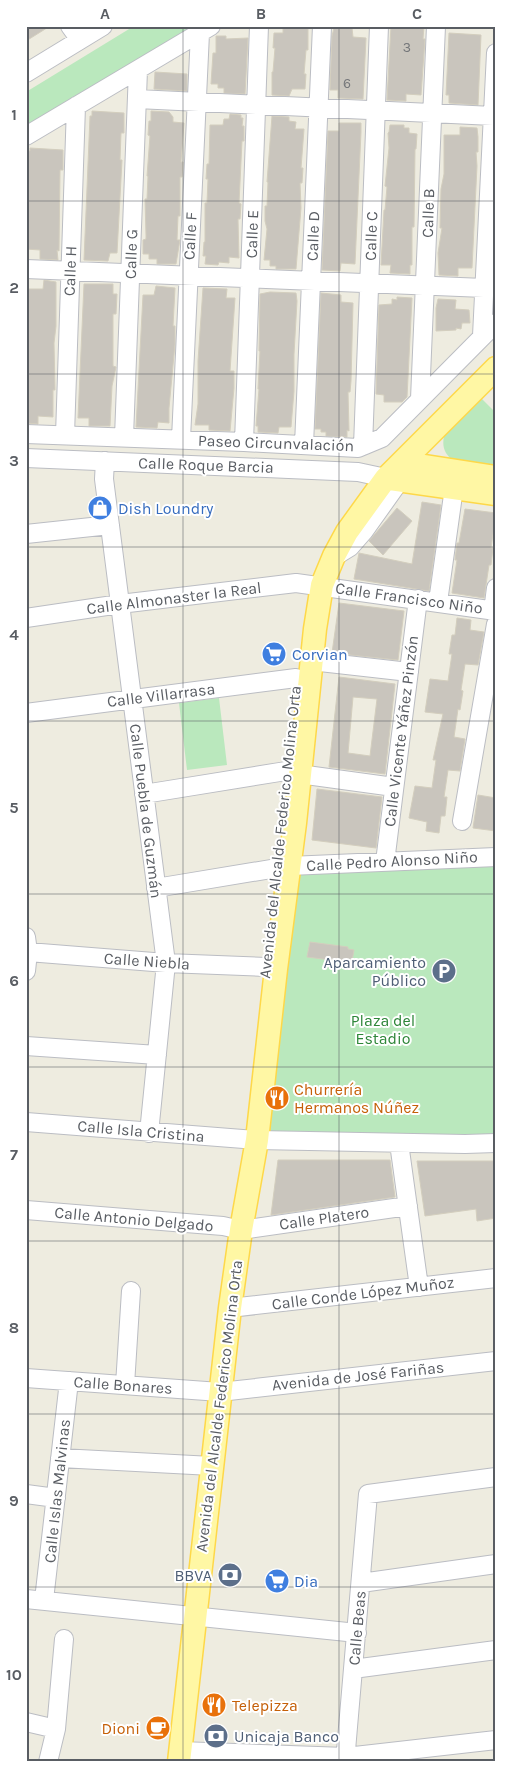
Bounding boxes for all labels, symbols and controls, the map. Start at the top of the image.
text: A [100,4,110,23]
text: B [256,4,266,23]
text: C [412,4,422,23]
house number: 3 [403,39,411,56]
house number: 6 [343,75,351,92]
text: 1 [11,105,17,124]
street label: Calle B [418,188,438,238]
street label: Calle E [242,209,262,259]
street label: Calle D [303,211,323,261]
street label: Calle C [361,211,381,261]
street label: Calle F [179,212,201,260]
street label: Calle G [121,229,141,279]
street label: Calle H [60,246,80,296]
text: 2 [9,278,19,297]
street label: Paseo Circunvalación [198,431,354,455]
text: 3 [9,451,19,470]
street label: Calle Roque Barcia [138,453,274,477]
shop icon: Dish Loundry [87,495,113,521]
place label: Dish Loundry [118,499,214,518]
street label: Calle Almonaster la Real [85,578,263,618]
street label: Calle Francisco Niño [334,578,484,618]
text: 4 [9,625,19,644]
street label: Calle Vicente Yáñez Pinzón [380,634,422,828]
supermarket icon: Corvian [261,641,287,667]
place label: Corvian [292,645,348,664]
street label: Calle Villarrasa [106,679,216,711]
street label: Avenida del Alcalde Federico Molina Orta [255,685,305,979]
street label: Calle Puebla de Guzmán [126,723,166,899]
text: 5 [9,798,19,817]
street label: Calle Pedro Alonso Niño [306,847,478,875]
street label: Calle Niebla [103,949,191,973]
place label: Aparcamiento Público [323,953,426,990]
parking icon: Aparcamiento Público [431,958,457,984]
text: 6 [9,971,19,990]
park label: Plaza del Estadio [351,1011,415,1048]
place label: Churrería Hermanos Núñez [294,1080,419,1117]
restaurant icon: Churrería Hermanos Núñez [264,1085,290,1111]
street label: Calle Isla Cristina [77,1116,205,1146]
text: 7 [10,1145,18,1164]
street label: Calle Platero [278,1202,370,1234]
street label: Calle Antonio Delgado [54,1203,214,1235]
street label: Avenida del Alcalde Federico Molina Orta [192,1259,246,1553]
street label: Calle Conde López Muñoz [271,1272,455,1314]
text: 8 [9,1318,19,1337]
street label: Avenida de José Fariñas [271,1358,445,1394]
street label: Calle Bonares [73,1372,173,1398]
street label: Calle Islas Malvinas [40,1418,74,1564]
text: 9 [9,1491,19,1510]
bank icon: BBVA [217,1562,243,1588]
place label: BBVA [174,1566,212,1585]
supermarket icon: Dia [264,1568,290,1594]
place label: Dia [294,1572,318,1591]
street label: Calle Beas [344,1590,370,1666]
text: 10 [6,1665,22,1684]
restaurant icon: Telepizza [201,1692,227,1718]
place label: Telepizza [232,1696,298,1715]
cafe icon: Dioni [145,1715,171,1741]
place label: Dioni [102,1719,140,1738]
bank icon: Unicaja Banco [203,1723,229,1749]
place label: Unicaja Banco [234,1727,339,1746]

